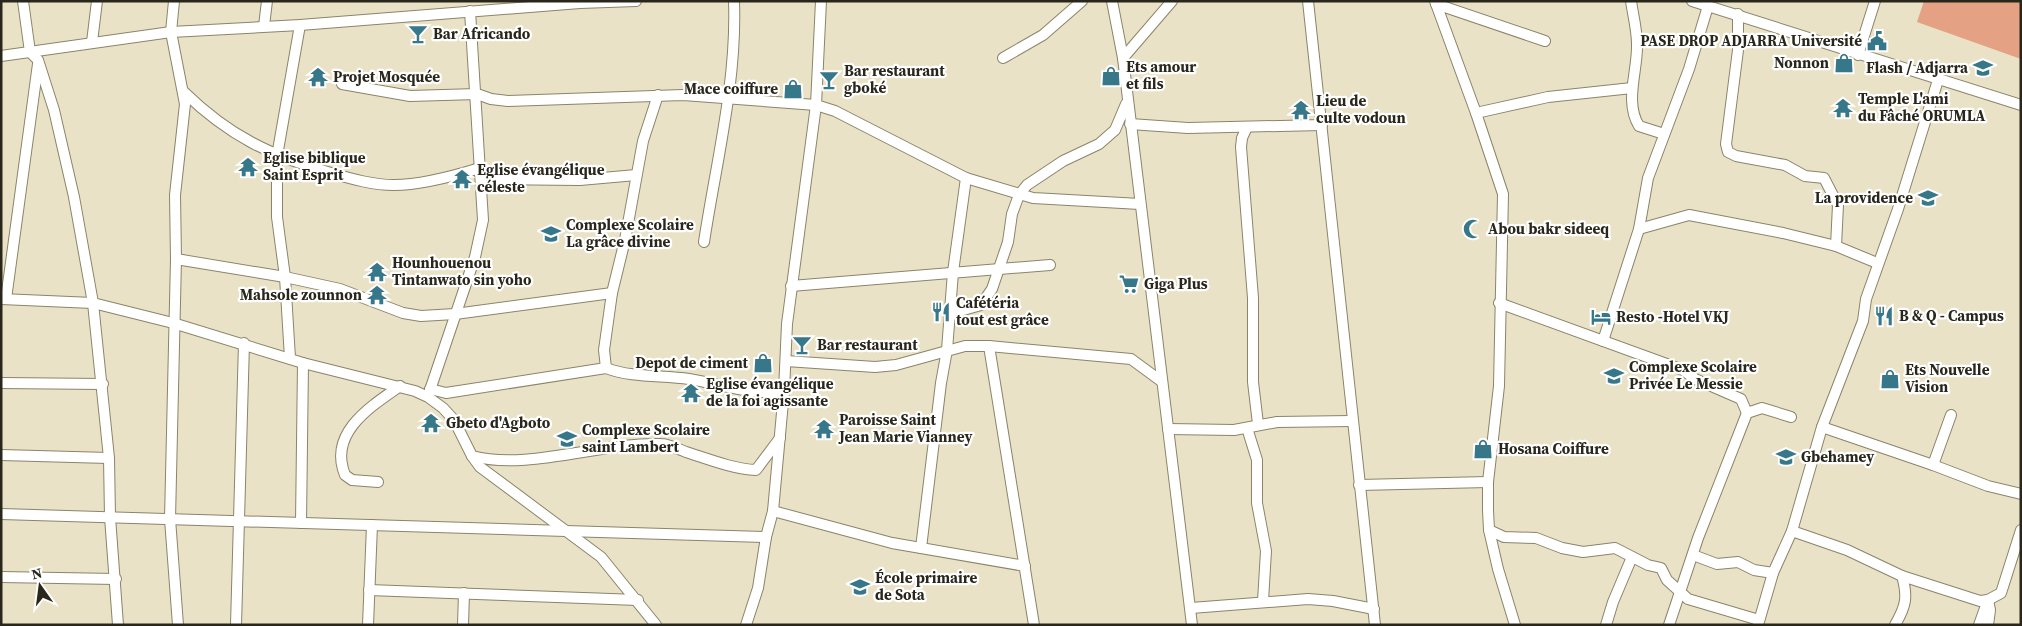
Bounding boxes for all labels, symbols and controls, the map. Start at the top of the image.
bar icon: Bar Africando [407,23,429,45]
place label: Bar Africando [433,23,531,44]
place label: PASE DROP ADJARRA Université [1640,30,1862,51]
public building icon: PASE DROP ADJARRA Université [1866,30,1888,52]
place label: Nonnon [1774,52,1829,73]
shop icon: Nonnon [1833,52,1855,74]
place label: Ets amour et fils [1126,56,1196,94]
place label: Flash / Adjarra [1866,57,1969,78]
school or university icon: Flash / Adjarra [1972,57,1994,79]
place label: Bar restaurant gboké [844,60,945,98]
shop icon: Ets amour et fils [1100,65,1122,87]
temple icon: Projet Mosquée [307,66,329,88]
place label: Projet Mosquée [333,66,440,87]
bar icon: Bar restaurant gboké [818,69,840,91]
place label: Mace coiffure [684,78,778,99]
shop icon: Mace coiffure [782,78,804,100]
place label: Temple L'ami du Fâché ORUMLA [1858,88,1985,126]
place label: Lieu de culte vodoun [1316,90,1406,128]
temple icon: Temple L'ami du Fâché ORUMLA [1832,97,1854,119]
temple icon: Lieu de culte vodoun [1290,99,1312,121]
place label: Eglise biblique Saint Esprit [263,147,366,185]
temple icon: Eglise biblique Saint Esprit [237,156,259,178]
place label: Eglise évangélique céleste [477,159,605,197]
temple icon: Eglise évangélique céleste [451,168,473,190]
place label: La providence [1815,187,1913,208]
school or university icon: La providence [1917,187,1939,209]
place label: Complexe Scolaire La grâce divine [566,214,694,252]
mosque icon: Abou bakr sideeq [1462,218,1484,240]
place label: Abou bakr sideeq [1488,218,1609,239]
school or university icon: Complexe Scolaire La grâce divine [540,223,562,245]
place label: Hounhouenou Tintanwato sin yoho [392,252,532,290]
temple icon: Hounhouenou Tintanwato sin yoho [366,261,388,283]
supermarket icon: Giga Plus [1118,273,1140,295]
place label: Giga Plus [1144,273,1208,294]
place label: Mahsole zounnon [240,284,362,305]
temple icon: Mahsole zounnon [366,284,388,306]
place label: Cafétéria tout est grâce [956,292,1049,330]
restaurant icon: Cafétéria tout est grâce [930,301,952,323]
restaurant icon: B & Q - Campus [1873,305,1895,327]
place label: B & Q - Campus [1899,305,2004,326]
hotel icon: Resto -Hotel VKJ [1590,306,1612,328]
place label: Resto -Hotel VKJ [1616,306,1729,327]
bar icon: Bar restaurant [791,334,813,356]
place label: Bar restaurant [817,334,918,355]
place label: Depot de ciment [635,352,749,373]
shop icon: Depot de ciment [752,352,774,374]
place label: Complexe Scolaire Privée Le Messie [1629,356,1757,394]
place label: Ets Nouvelle Vision [1905,359,1990,397]
school or university icon: Complexe Scolaire Privée Le Messie [1603,365,1625,387]
shop icon: Ets Nouvelle Vision [1879,368,1901,390]
place label: Eglise évangélique de la foi agissante [706,373,834,411]
temple icon: Eglise évangélique de la foi agissante [680,382,702,404]
place label: Paroisse Saint Jean Marie Vianney [838,409,972,447]
temple icon: Gbeto d'Agboto [420,412,442,434]
place label: Gbeto d'Agboto [446,412,551,433]
temple icon: Paroisse Saint Jean Marie Vianney [813,418,835,440]
place label: Complexe Scolaire saint Lambert [582,419,710,457]
school or university icon: Complexe Scolaire saint Lambert [556,428,578,450]
shop icon: Hosana Coiffure [1472,438,1494,460]
place label: Hosana Coiffure [1498,438,1609,459]
school or university icon: Gbehamey [1775,446,1797,468]
place label: Gbehamey [1801,446,1874,467]
north arrow [15,561,65,611]
text: N [29,562,44,584]
place label: École primaire de Sota [875,567,978,605]
school or university icon: École primaire de Sota [849,576,871,598]

